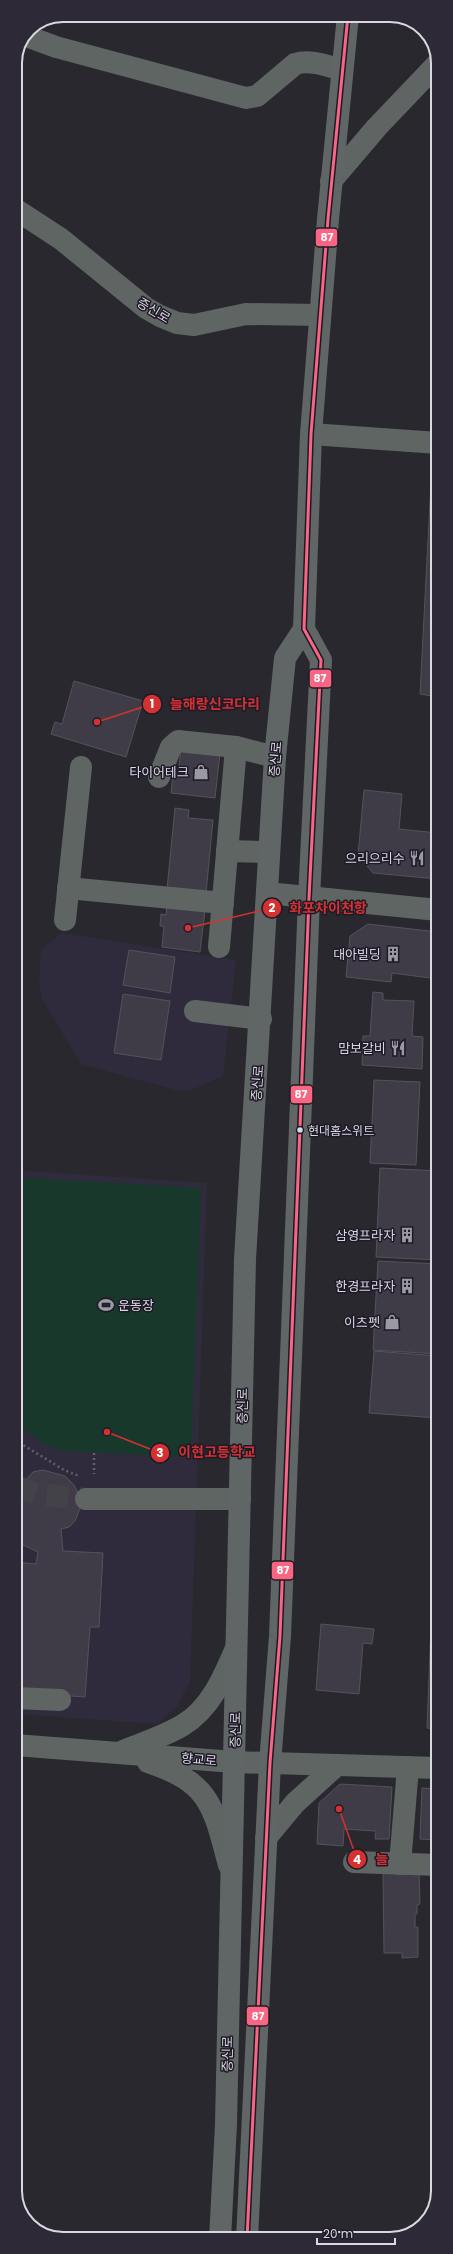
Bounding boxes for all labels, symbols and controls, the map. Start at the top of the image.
line badge: 87 [315,228,338,247]
text: 87 [320,229,334,245]
street label: 증신로 [133,293,174,328]
line badge: 87 [309,669,332,688]
text: 87 [313,670,327,686]
callout: 늘해랑신코다리 [142,691,268,717]
text: 늘해랑신코다리 [170,694,260,714]
text: 1 [150,695,154,712]
street label: 증신로 [264,740,287,778]
place label: 타이어테크 [129,763,189,782]
shop icon: 타이어테크 [192,763,210,781]
place label: 으리으리수 [345,849,405,868]
restaurant icon: 으리으리수 [408,849,426,867]
callout: 화포차이천항 [262,895,375,921]
text: 화포차이천항 [289,898,367,918]
text: 2 [269,899,276,916]
place label: 대아빌딩 [333,945,381,964]
building icon: 대아빌딩 [384,945,402,963]
place label: 맘보갈비 [338,1039,386,1058]
restaurant icon: 맘보갈비 [389,1039,407,1057]
street label: 증신로 [247,1064,268,1102]
line badge: 87 [290,1085,313,1104]
text: 87 [294,1086,308,1102]
place label: 현대홈스위트 [308,1122,374,1139]
marker: 현대홈스위트 [295,1125,305,1135]
place label: 삼영프라자 [335,1226,395,1245]
building icon: 삼영프라자 [398,1226,416,1244]
place label: 한경프라자 [335,1277,395,1296]
building icon: 한경프라자 [398,1277,416,1295]
sports icon: 운동장 [97,1296,115,1314]
place label: 운동장 [118,1296,154,1315]
place label: 이츠펫 [344,1313,380,1332]
shop icon: 이츠펫 [383,1313,401,1331]
street label: 증신로 [233,1388,252,1424]
callout: 이현고등학교 [150,1440,263,1466]
text: 이현고등학교 [178,1442,256,1462]
text: 3 [156,1444,164,1461]
line badge: 87 [271,1561,294,1580]
text: 87 [276,1562,290,1578]
street label: 증신로 [226,1712,245,1748]
street label: 향교로 [180,1748,218,1771]
callout: 늘 [347,1846,396,1872]
text: 늘 [376,1849,389,1869]
text: 4 [353,1851,361,1868]
line badge: 87 [246,2006,269,2026]
text: 87 [251,2008,265,2024]
street label: 증신로 [218,2036,237,2072]
scale bar [317,2220,395,2246]
text: 20 m [323,2225,353,2242]

